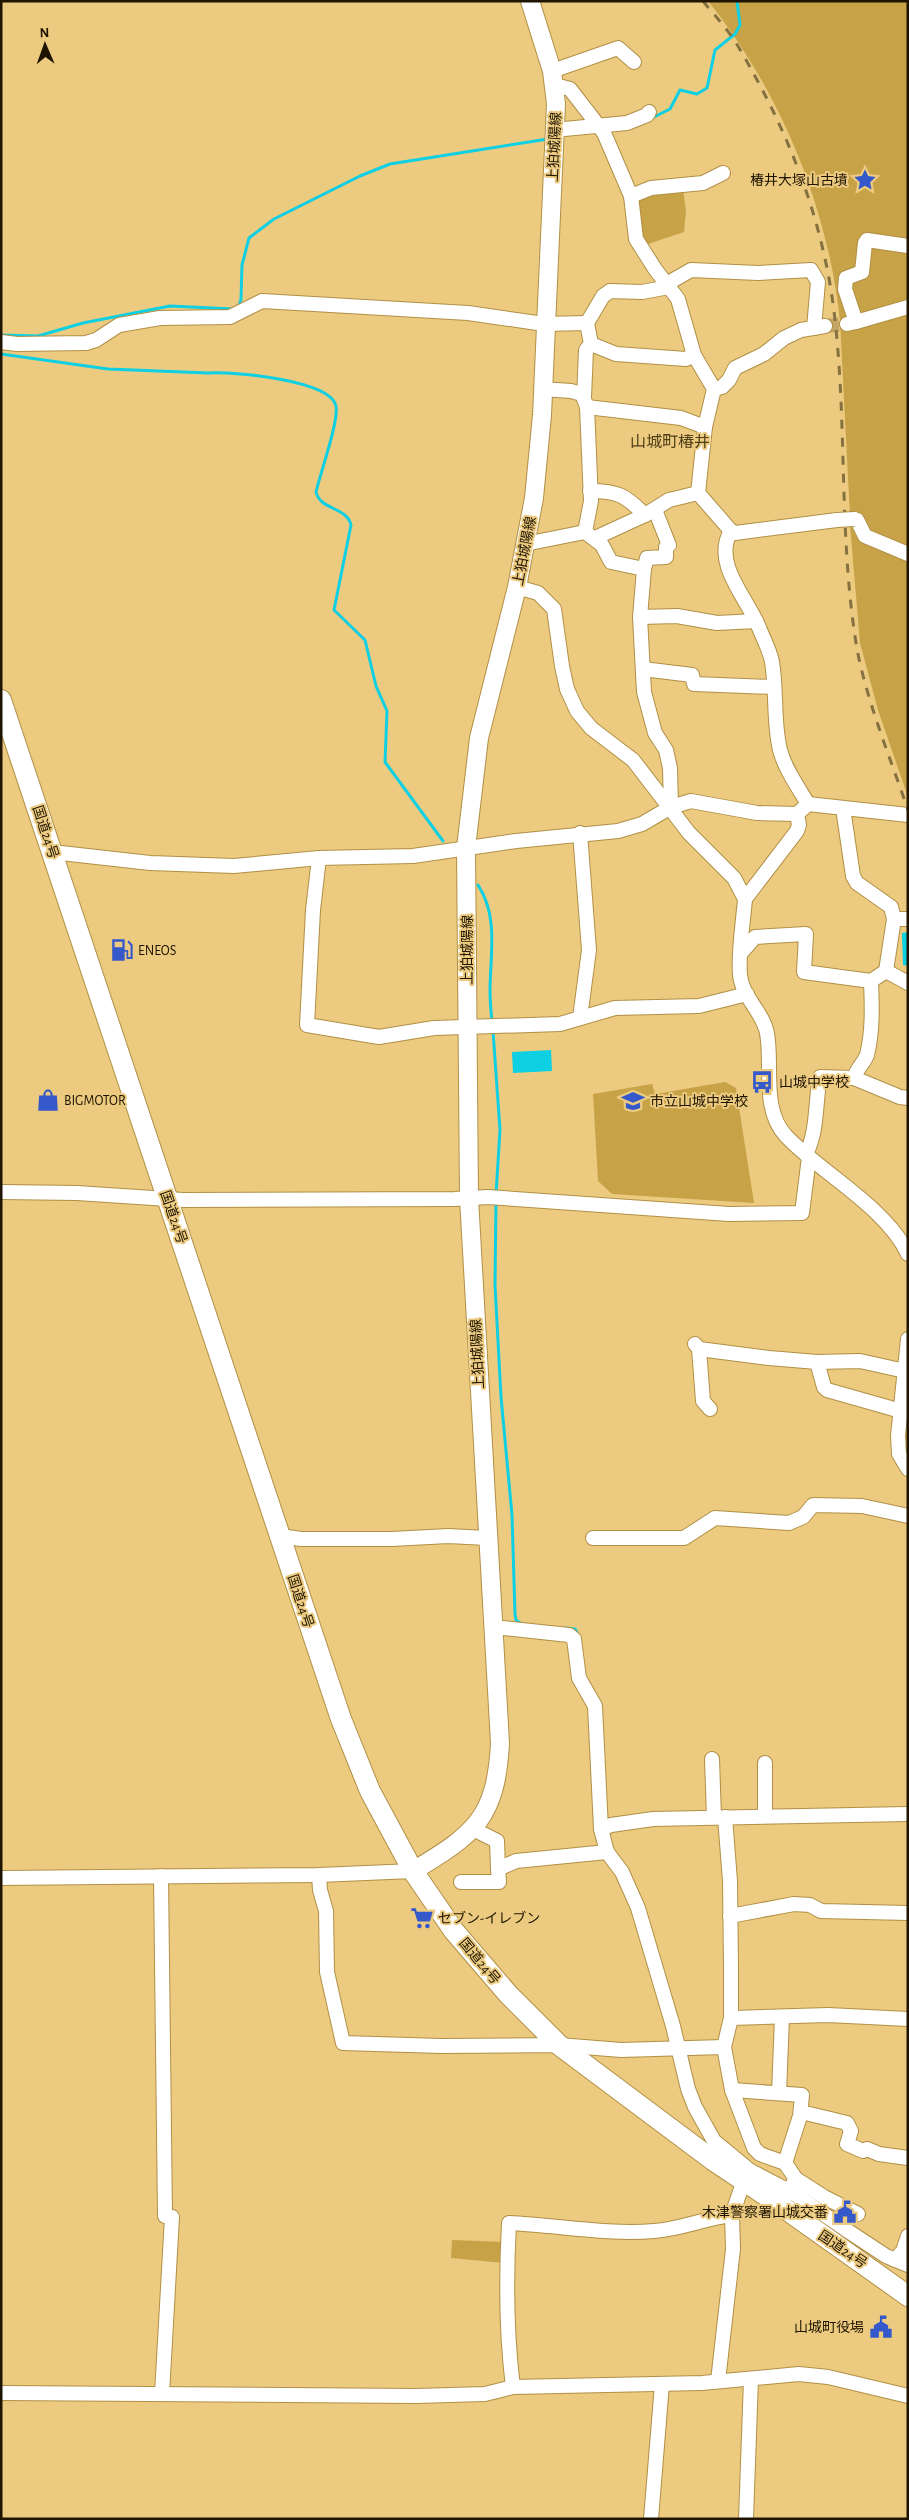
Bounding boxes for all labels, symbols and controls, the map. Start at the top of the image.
north arrow [20,20,70,70]
text: N [39,26,50,40]
street label: 上狛城陽線 [545,112,564,182]
place icon: 椿井大塚山古墳 [852,167,878,193]
place label: 椿井大塚山古墳 [750,172,848,188]
district label: 山城町椿井 [630,433,710,450]
street label: 上狛城陽線 [510,515,539,587]
street label: 国道24号 [30,804,61,861]
street label: 上狛城陽線 [460,915,475,985]
fuel station icon: ENEOS [109,937,135,963]
place label: ENEOS [138,944,176,958]
bus stop icon: 山城中学校 [749,1069,775,1095]
place label: 山城中学校 [779,1075,849,1090]
shop icon: BIGMOTOR [35,1087,61,1113]
school or university icon: 市立山城中学校 [620,1088,646,1114]
place label: BIGMOTOR [64,1094,126,1108]
place label: 市立山城中学校 [650,1094,748,1109]
street label: 国道24号 [157,1189,190,1246]
street label: 上狛城陽線 [468,1319,487,1389]
street label: 国道24号 [285,1573,316,1630]
supermarket icon: セブン-イレブン [409,1905,435,1931]
place label: セブン-イレブン [438,1910,540,1926]
street label: 国道24号 [456,1935,503,1987]
public building icon: 木津警察署山城交番 [832,2199,858,2225]
place label: 木津警察署山城交番 [702,2205,828,2220]
street label: 国道24号 [816,2228,870,2271]
public building icon: 山城町役場 [868,2314,894,2340]
place label: 山城町役場 [794,2320,864,2335]

